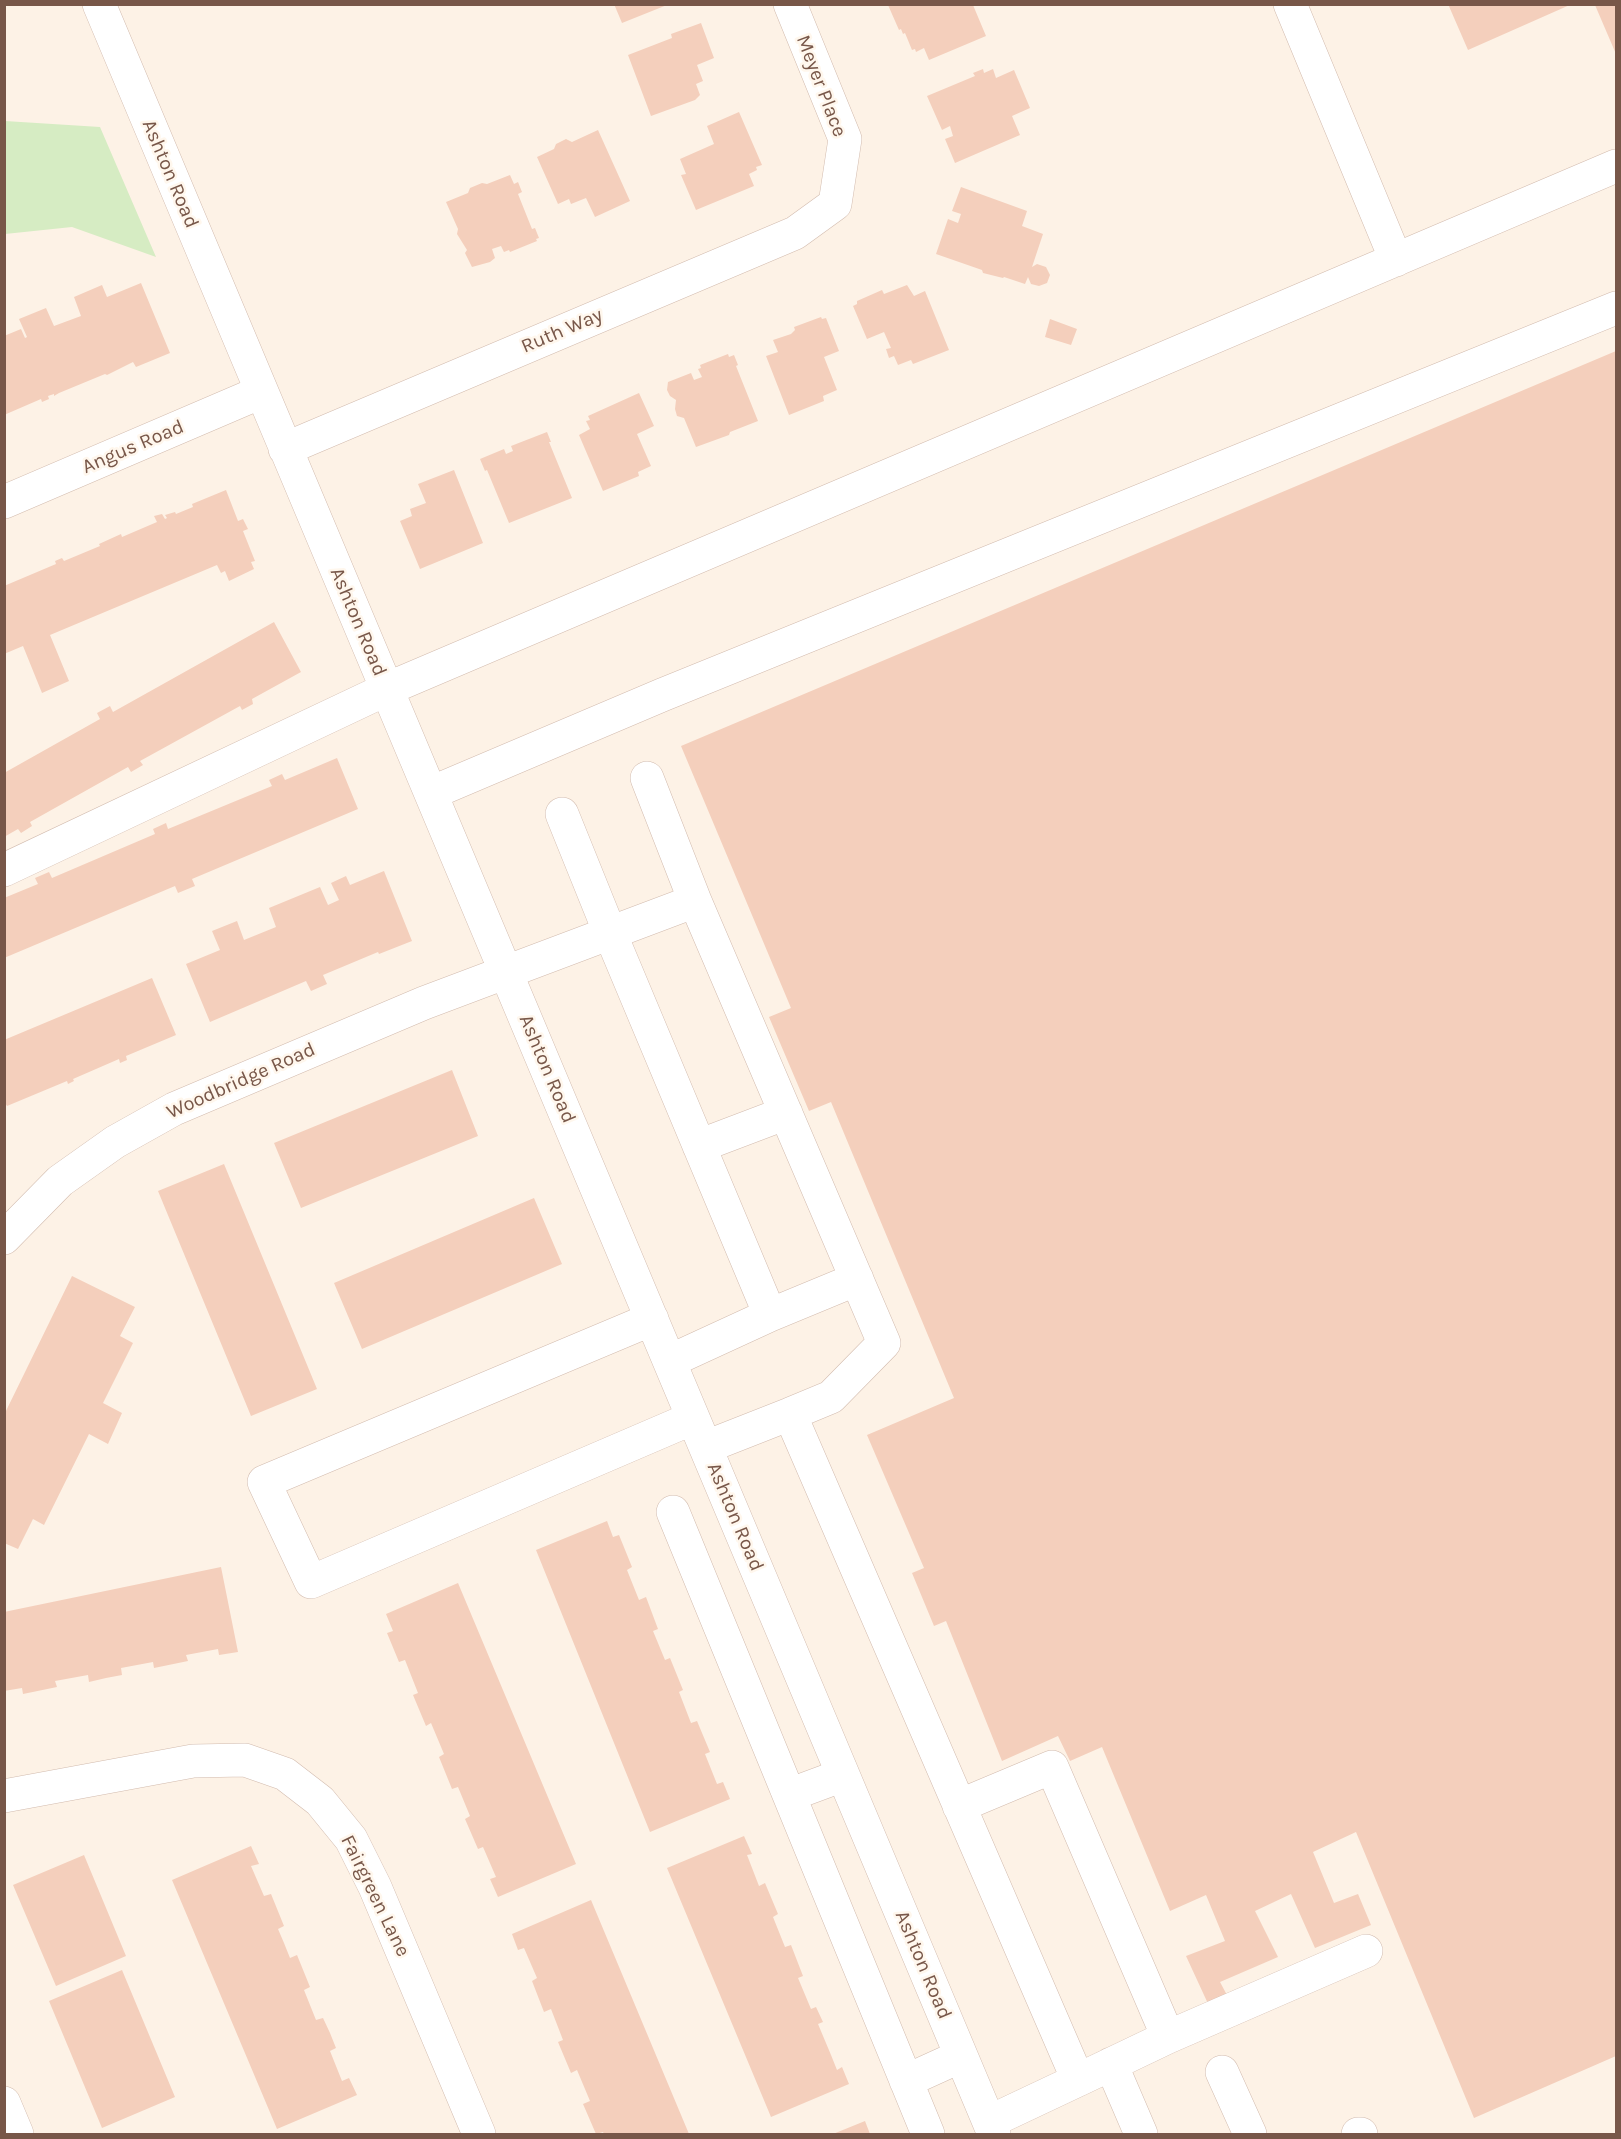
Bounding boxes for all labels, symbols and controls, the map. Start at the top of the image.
street label: Meyer Place [791,32,851,140]
street label: Ashton Road [136,116,204,232]
street label: Ruth Way [518,303,606,359]
street label: Angus Road [78,415,188,479]
street label: Ashton Road [324,564,392,680]
street label: Ashton Road [513,1011,581,1127]
street label: Woodbridge Road [163,1037,319,1125]
street label: Ashton Road [701,1459,769,1575]
street label: Fairgreen Lane [335,1831,415,1961]
street label: Ashton Road [889,1907,957,2023]

